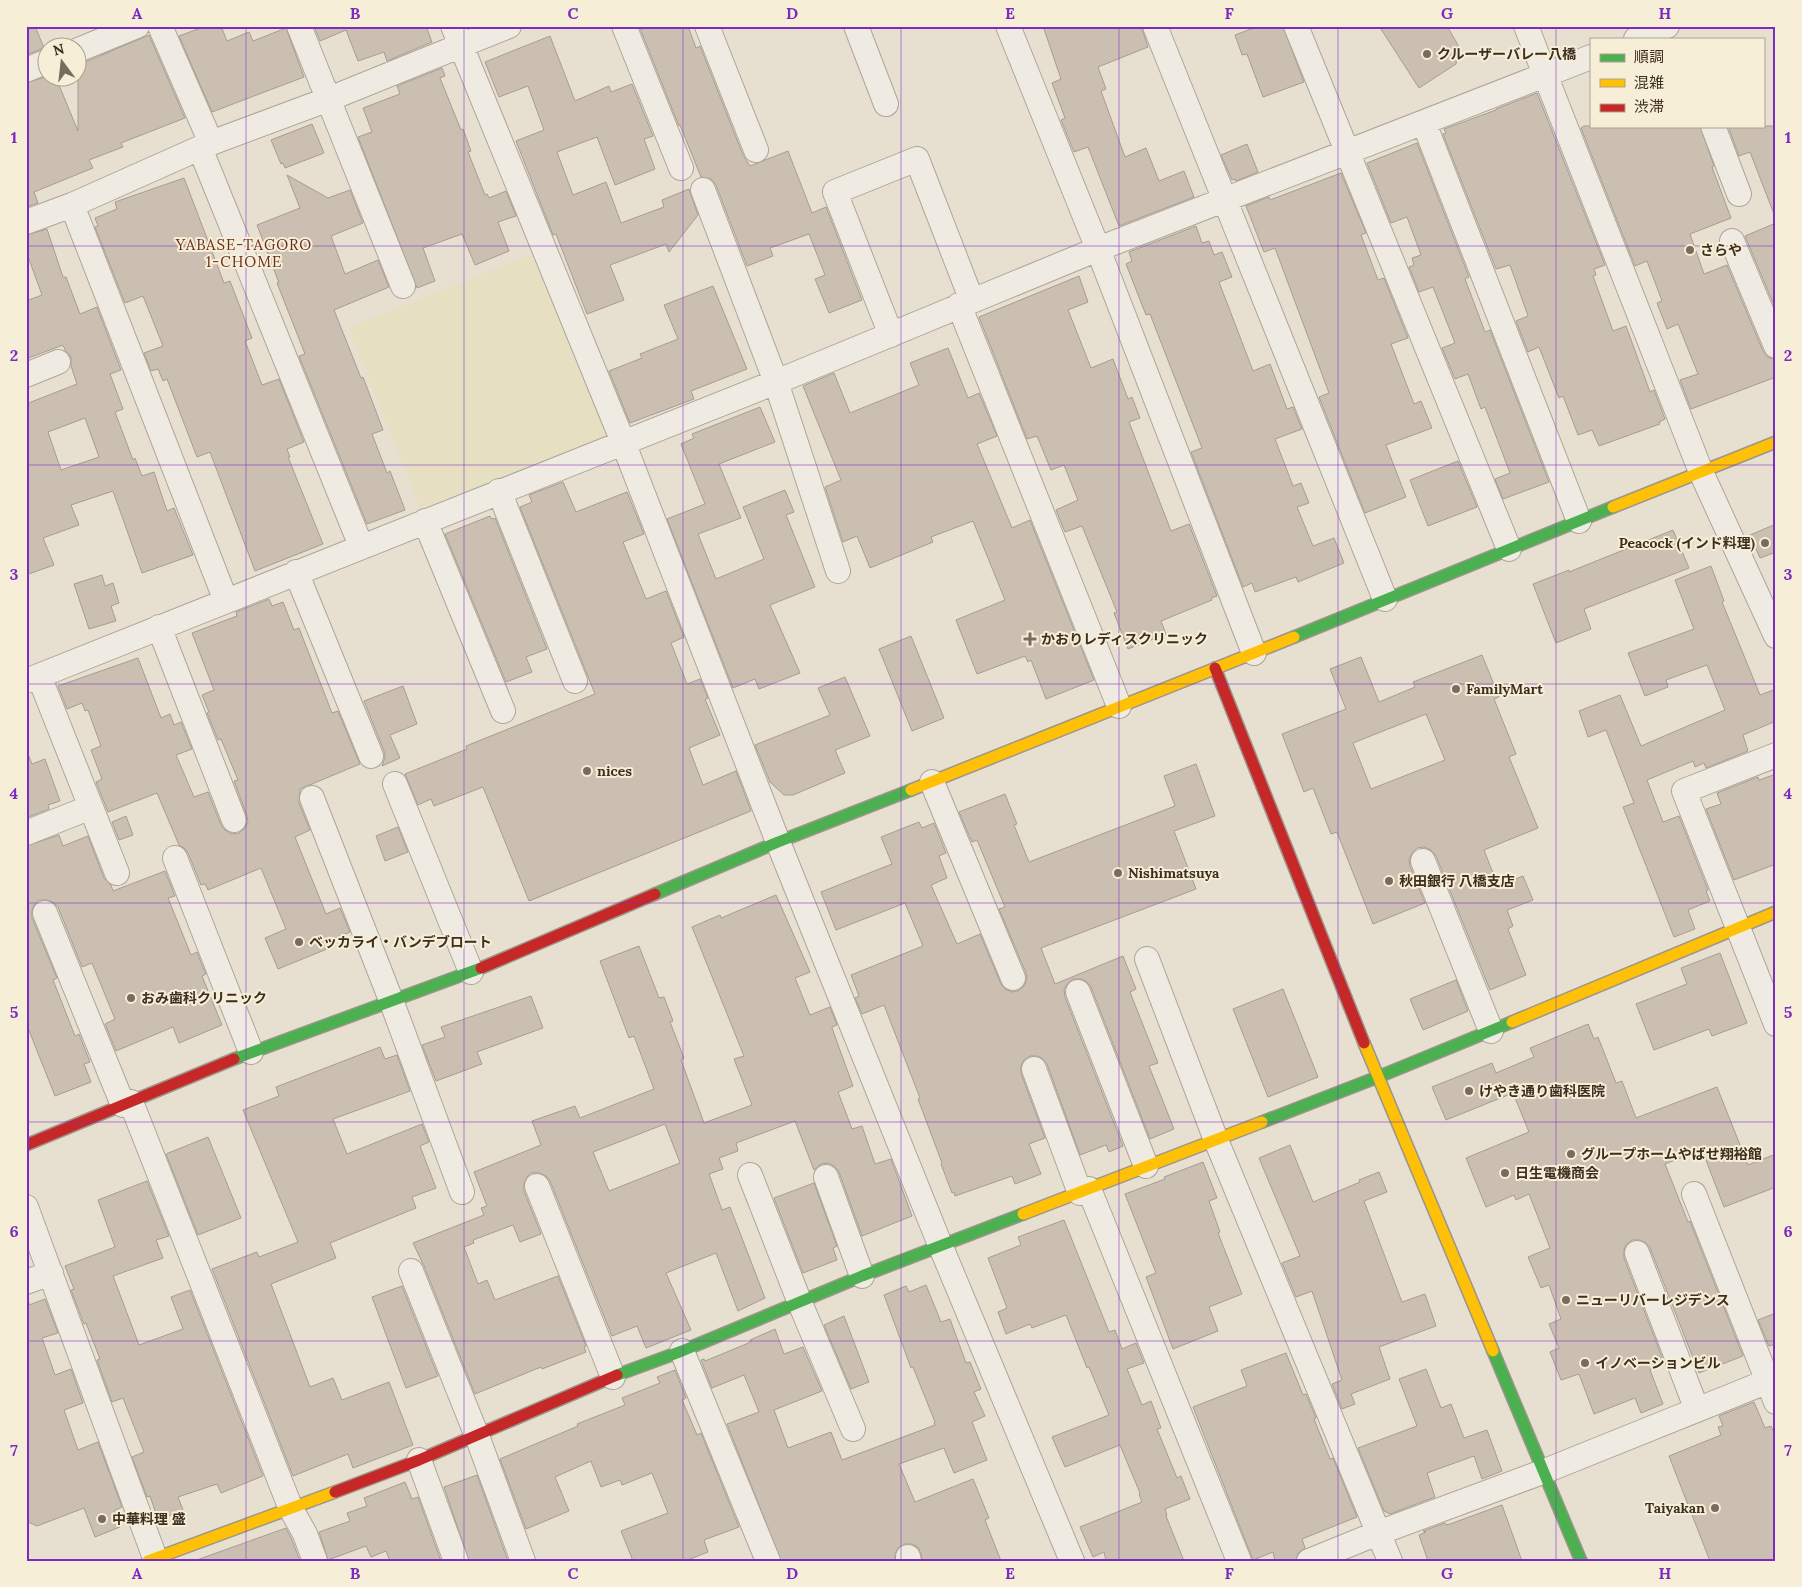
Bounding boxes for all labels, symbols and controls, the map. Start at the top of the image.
text: A [132,3,143,23]
text: B [350,3,361,23]
text: C [567,3,579,23]
text: D [786,3,798,23]
text: E [1005,3,1015,23]
text: F [1224,3,1234,23]
text: G [1441,3,1453,23]
text: H [1659,3,1672,23]
north arrow [38,38,88,88]
legend [1590,38,1764,128]
text: N [51,39,66,60]
place label: クルーザーバレー八橋 [1437,45,1576,63]
text: 順調 [1634,47,1664,66]
marker: クルーザーバレー八橋 [1421,48,1433,60]
text: 混雑 [1634,73,1664,92]
text: 渋滞 [1634,97,1664,116]
text: 1 [11,127,17,147]
text: 1 [1785,127,1791,147]
district label: YABASE-TAGORO 1-CHOME [175,235,312,271]
place label: さらや [1700,241,1742,259]
marker: さらや [1684,244,1696,256]
text: 2 [10,345,18,365]
text: 2 [1784,345,1792,365]
place label: Peacock (インド料理) [1619,534,1755,552]
marker: Peacock (インド料理) [1759,537,1771,549]
text: 3 [10,564,19,584]
text: 3 [1784,564,1793,584]
place label: かおりレディスクリニック [1041,630,1208,648]
marker: かおりレディスクリニック [1023,632,1037,646]
place label: FamilyMart [1466,680,1543,698]
marker: FamilyMart [1450,683,1462,695]
place label: nices [597,762,632,780]
marker: nices [581,765,593,777]
text: 4 [10,783,19,803]
text: 4 [1784,783,1793,803]
place label: Nishimatsuya [1128,864,1220,882]
marker: Nishimatsuya [1112,867,1124,879]
place label: 秋田銀行 八橋支店 [1399,872,1515,890]
marker: 秋田銀行 八橋支店 [1383,875,1395,887]
place label: ベッカライ・バンデブロート [309,933,492,951]
marker: ベッカライ・バンデブロート [293,936,305,948]
place label: おみ歯科クリニック [141,989,267,1007]
marker: おみ歯科クリニック [125,992,137,1004]
text: 5 [10,1002,19,1022]
text: 5 [1784,1002,1793,1022]
place label: けやき通り歯科医院 [1479,1082,1605,1100]
marker: けやき通り歯科医院 [1463,1085,1475,1097]
place label: グループホームやばせ翔裕館 [1581,1145,1762,1163]
marker: グループホームやばせ翔裕館 [1565,1148,1577,1160]
place label: 日生電機商会 [1515,1164,1599,1182]
marker: 日生電機商会 [1499,1167,1511,1179]
text: 6 [9,1221,19,1241]
text: 6 [1783,1221,1793,1241]
place label: ニューリバーレジデンス [1576,1291,1730,1309]
marker: ニューリバーレジデンス [1560,1294,1572,1306]
place label: イノベーションビル [1595,1354,1721,1372]
marker: イノベーションビル [1579,1357,1591,1369]
text: 7 [10,1440,18,1460]
text: 7 [1784,1440,1792,1460]
place label: Taiyakan [1645,1499,1705,1517]
marker: Taiyakan [1709,1502,1721,1514]
place label: 中華料理 盛 [112,1510,186,1528]
marker: 中華料理 盛 [96,1513,108,1525]
text: A [132,1563,143,1583]
text: B [350,1563,361,1583]
text: C [567,1563,579,1583]
text: D [786,1563,798,1583]
text: E [1005,1563,1015,1583]
text: F [1224,1563,1234,1583]
text: G [1441,1563,1453,1583]
text: H [1659,1563,1672,1583]

